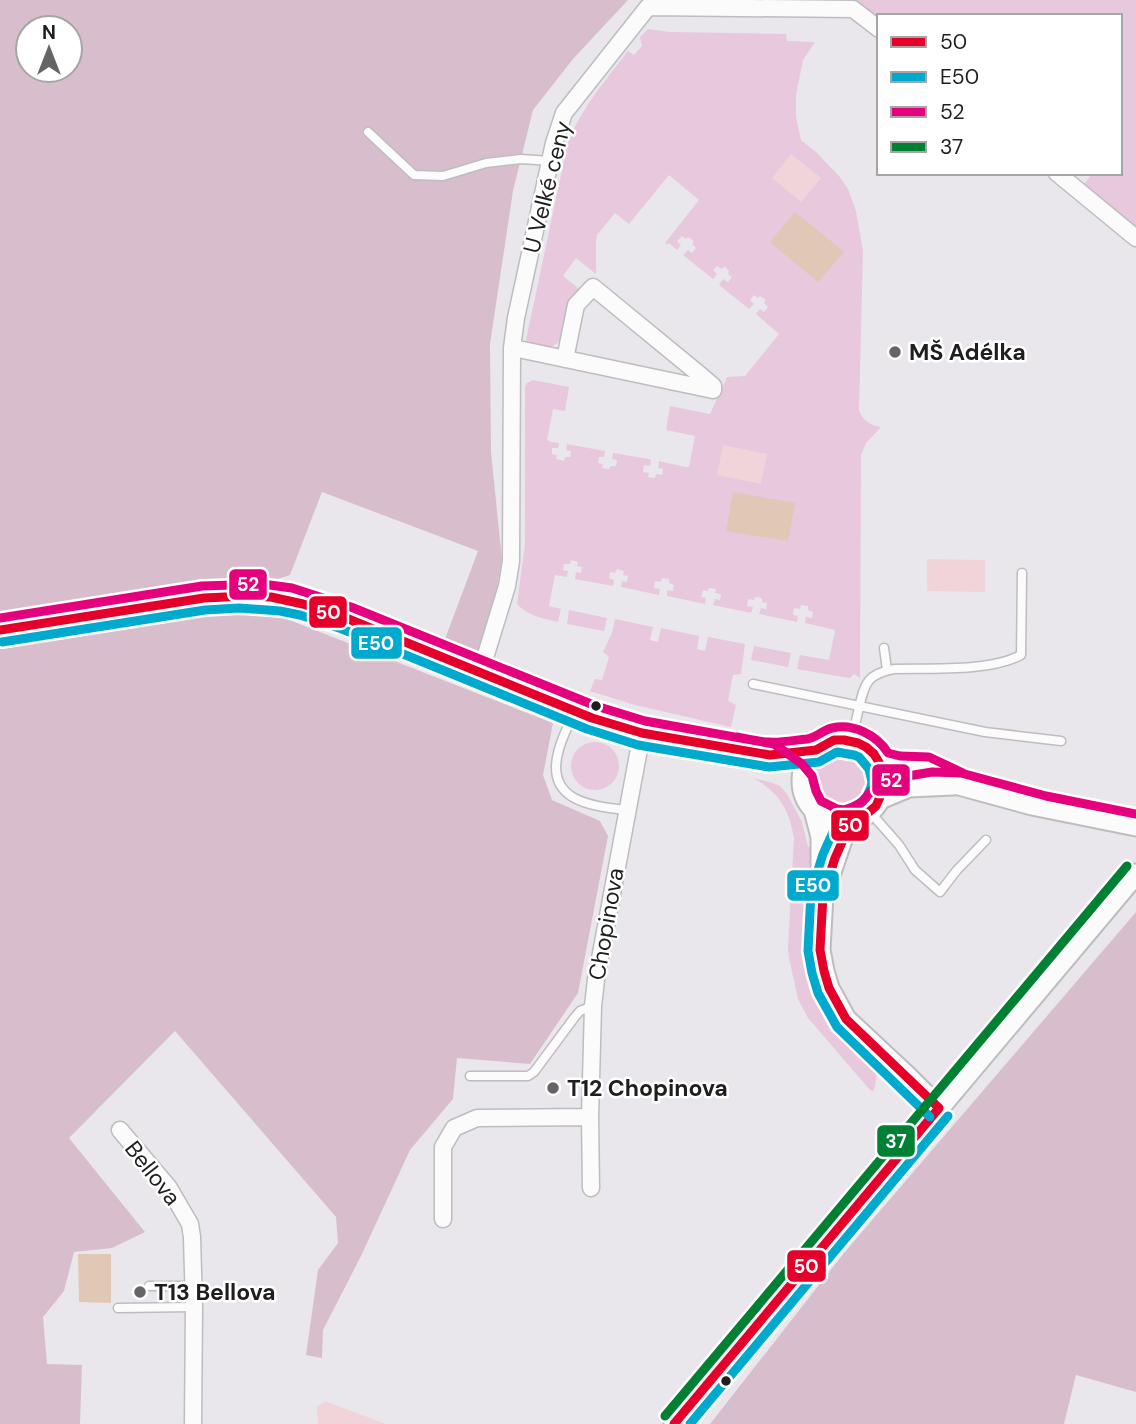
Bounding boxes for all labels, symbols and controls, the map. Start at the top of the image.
north arrow [14,14,84,84]
legend [877,14,1122,175]
text: N [42,20,56,45]
text: 50 [940,28,967,56]
text: E50 [940,63,979,91]
text: 52 [940,98,965,126]
street label: U Velké ceny [516,118,578,256]
text: 37 [940,133,963,161]
place label: MŠ Adélka [909,337,1026,367]
marker: MŠ Adélka [887,344,903,360]
line badge: 52 [228,568,268,601]
text: 52 [237,572,259,597]
line badge: 50 [308,595,348,629]
text: 50 [315,600,341,625]
line badge: E50 [350,626,403,660]
text: E50 [358,631,394,656]
unlabelled marker [589,699,603,713]
line badge: 52 [871,763,911,797]
text: 52 [880,768,902,793]
line badge: 50 [830,809,870,842]
text: 50 [837,813,863,838]
street label: Chopinova [581,865,631,983]
line badge: E50 [786,869,840,902]
text: E50 [795,873,831,898]
place label: T12 Chopinova [567,1073,728,1103]
marker: T12 Chopinova [545,1080,561,1096]
line badge: 37 [876,1124,916,1158]
text: 37 [885,1129,907,1154]
street label: Bellova [118,1134,188,1212]
line badge: 50 [786,1249,827,1283]
text: 50 [793,1254,819,1279]
place label: T13 Bellova [154,1277,275,1307]
marker: T13 Bellova [132,1284,148,1300]
unlabelled marker [719,1374,733,1388]

